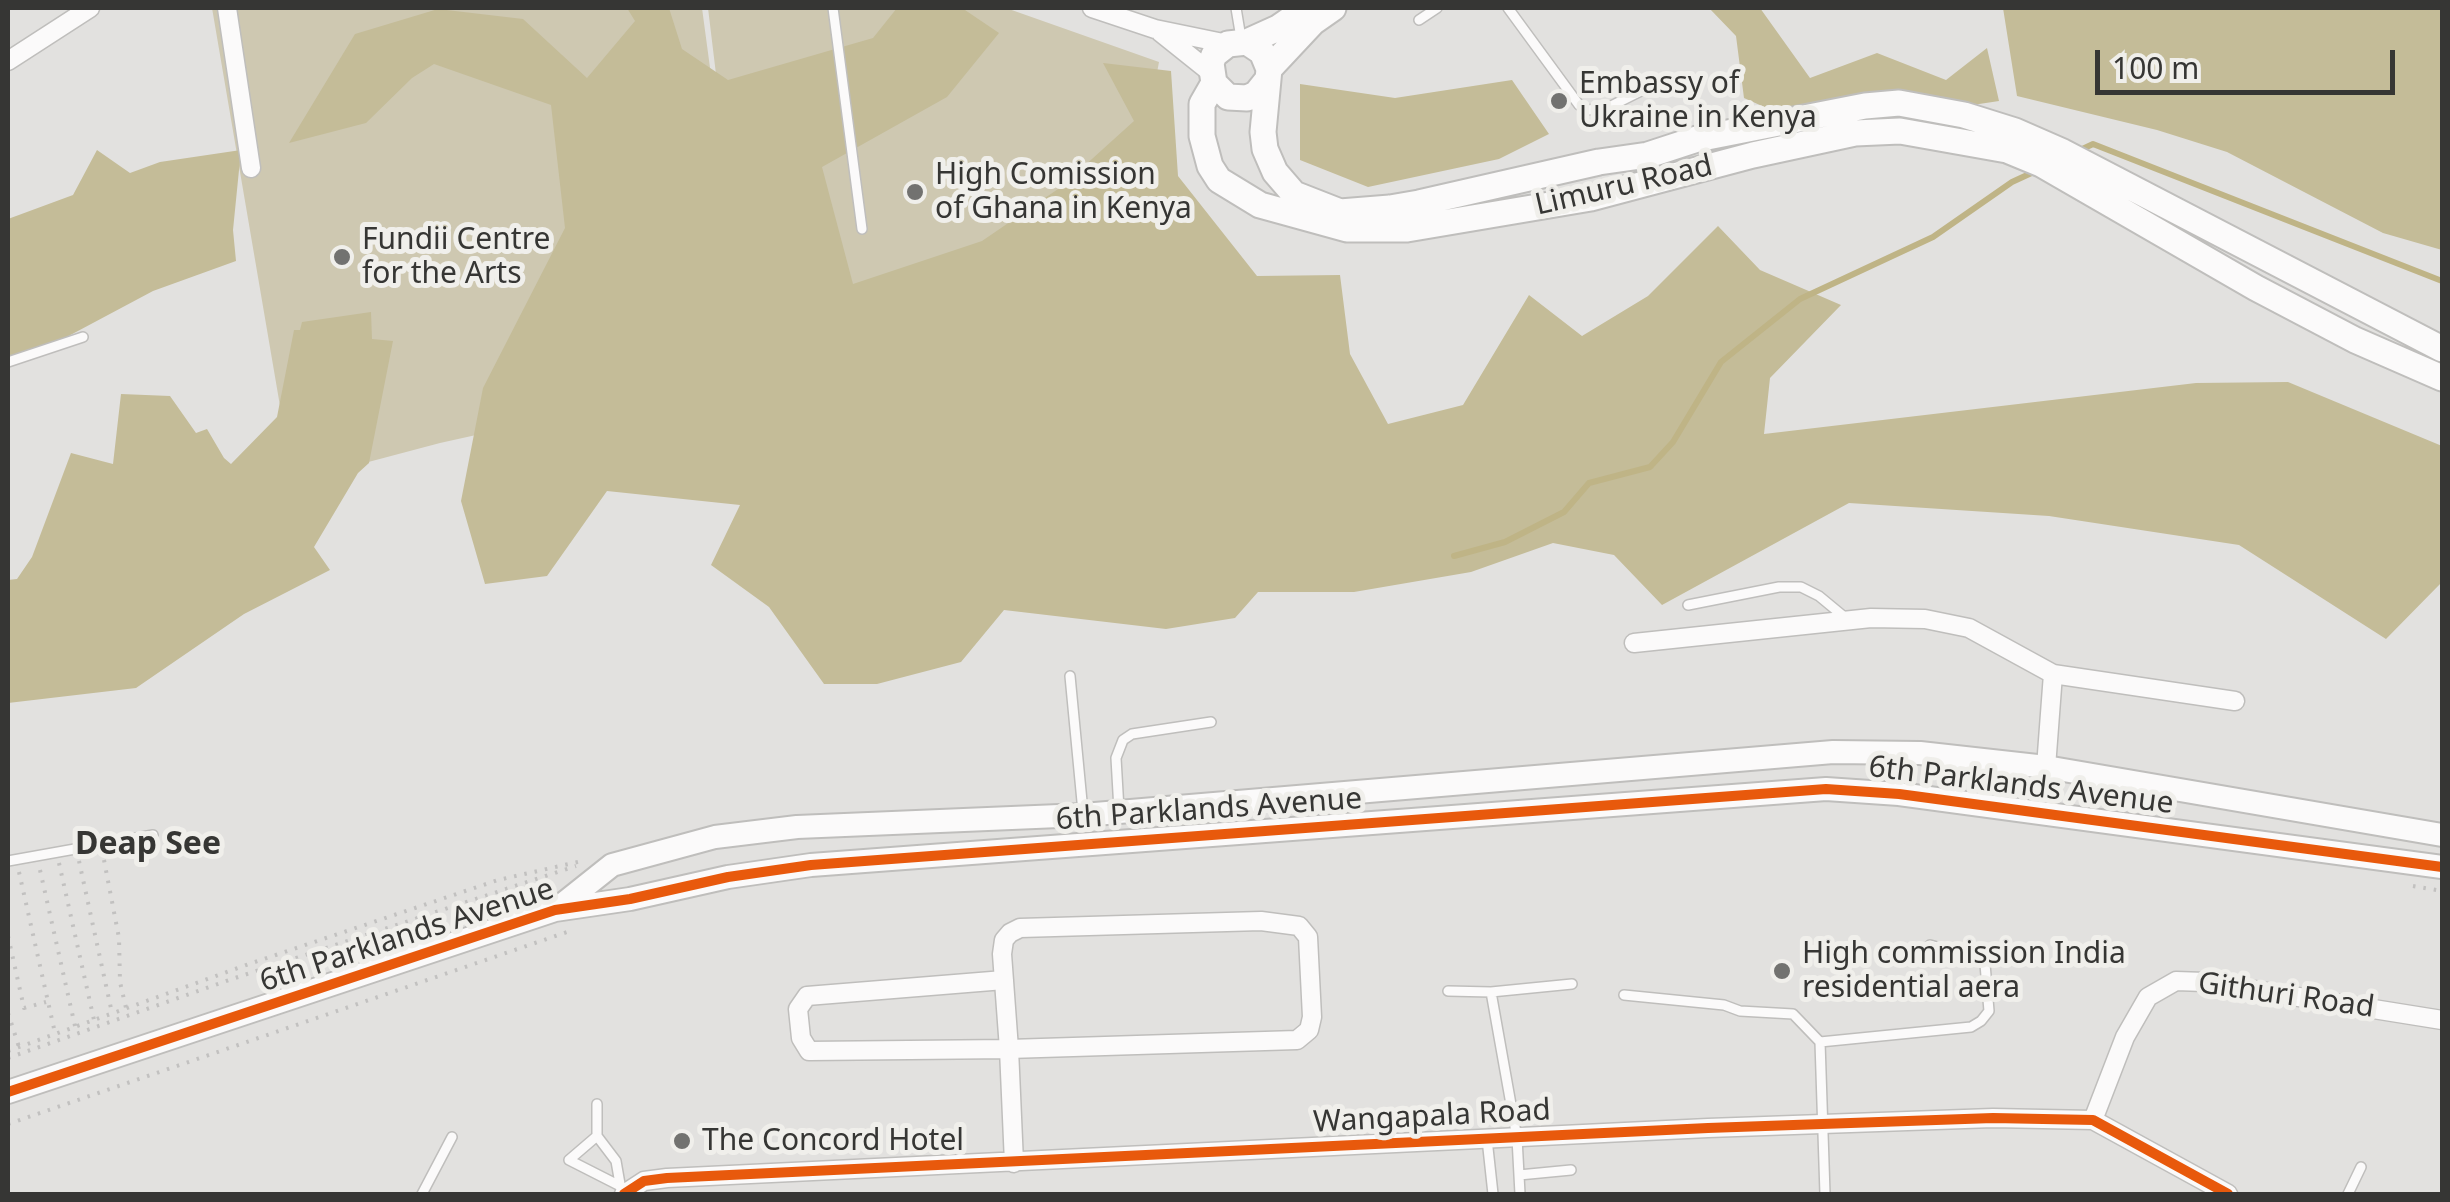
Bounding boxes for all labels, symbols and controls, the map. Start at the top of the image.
scale bar [2100,30,2400,92]
text: 100 m [2112,47,2199,88]
place label: Embassy of Ukraine in Kenya [1579,66,1817,136]
marker: Embassy of Ukraine in Kenya [1548,90,1570,112]
street label: Limuru Road [1532,148,1716,224]
place label: High Comission of Ghana in Kenya [935,157,1192,228]
marker: High Comission of Ghana in Kenya [904,181,926,203]
place label: Fundii Centre for the Arts [362,222,550,292]
marker: Fundii Centre for the Arts [331,246,353,268]
street label: 6th Parklands Avenue [1867,749,2175,823]
street label: 6th Parklands Avenue [1055,781,1363,839]
district label: Deap See [75,826,221,864]
street label: 6th Parklands Avenue [256,871,558,1001]
place label: High commission India residential aera [1802,936,2126,1006]
marker: High commission India residential aera [1771,960,1793,982]
street label: Githuri Road [2196,966,2376,1026]
street label: Wangapala Road [1312,1093,1552,1141]
place label: The Concord Hotel [702,1123,964,1159]
marker: The Concord Hotel [671,1130,693,1152]

